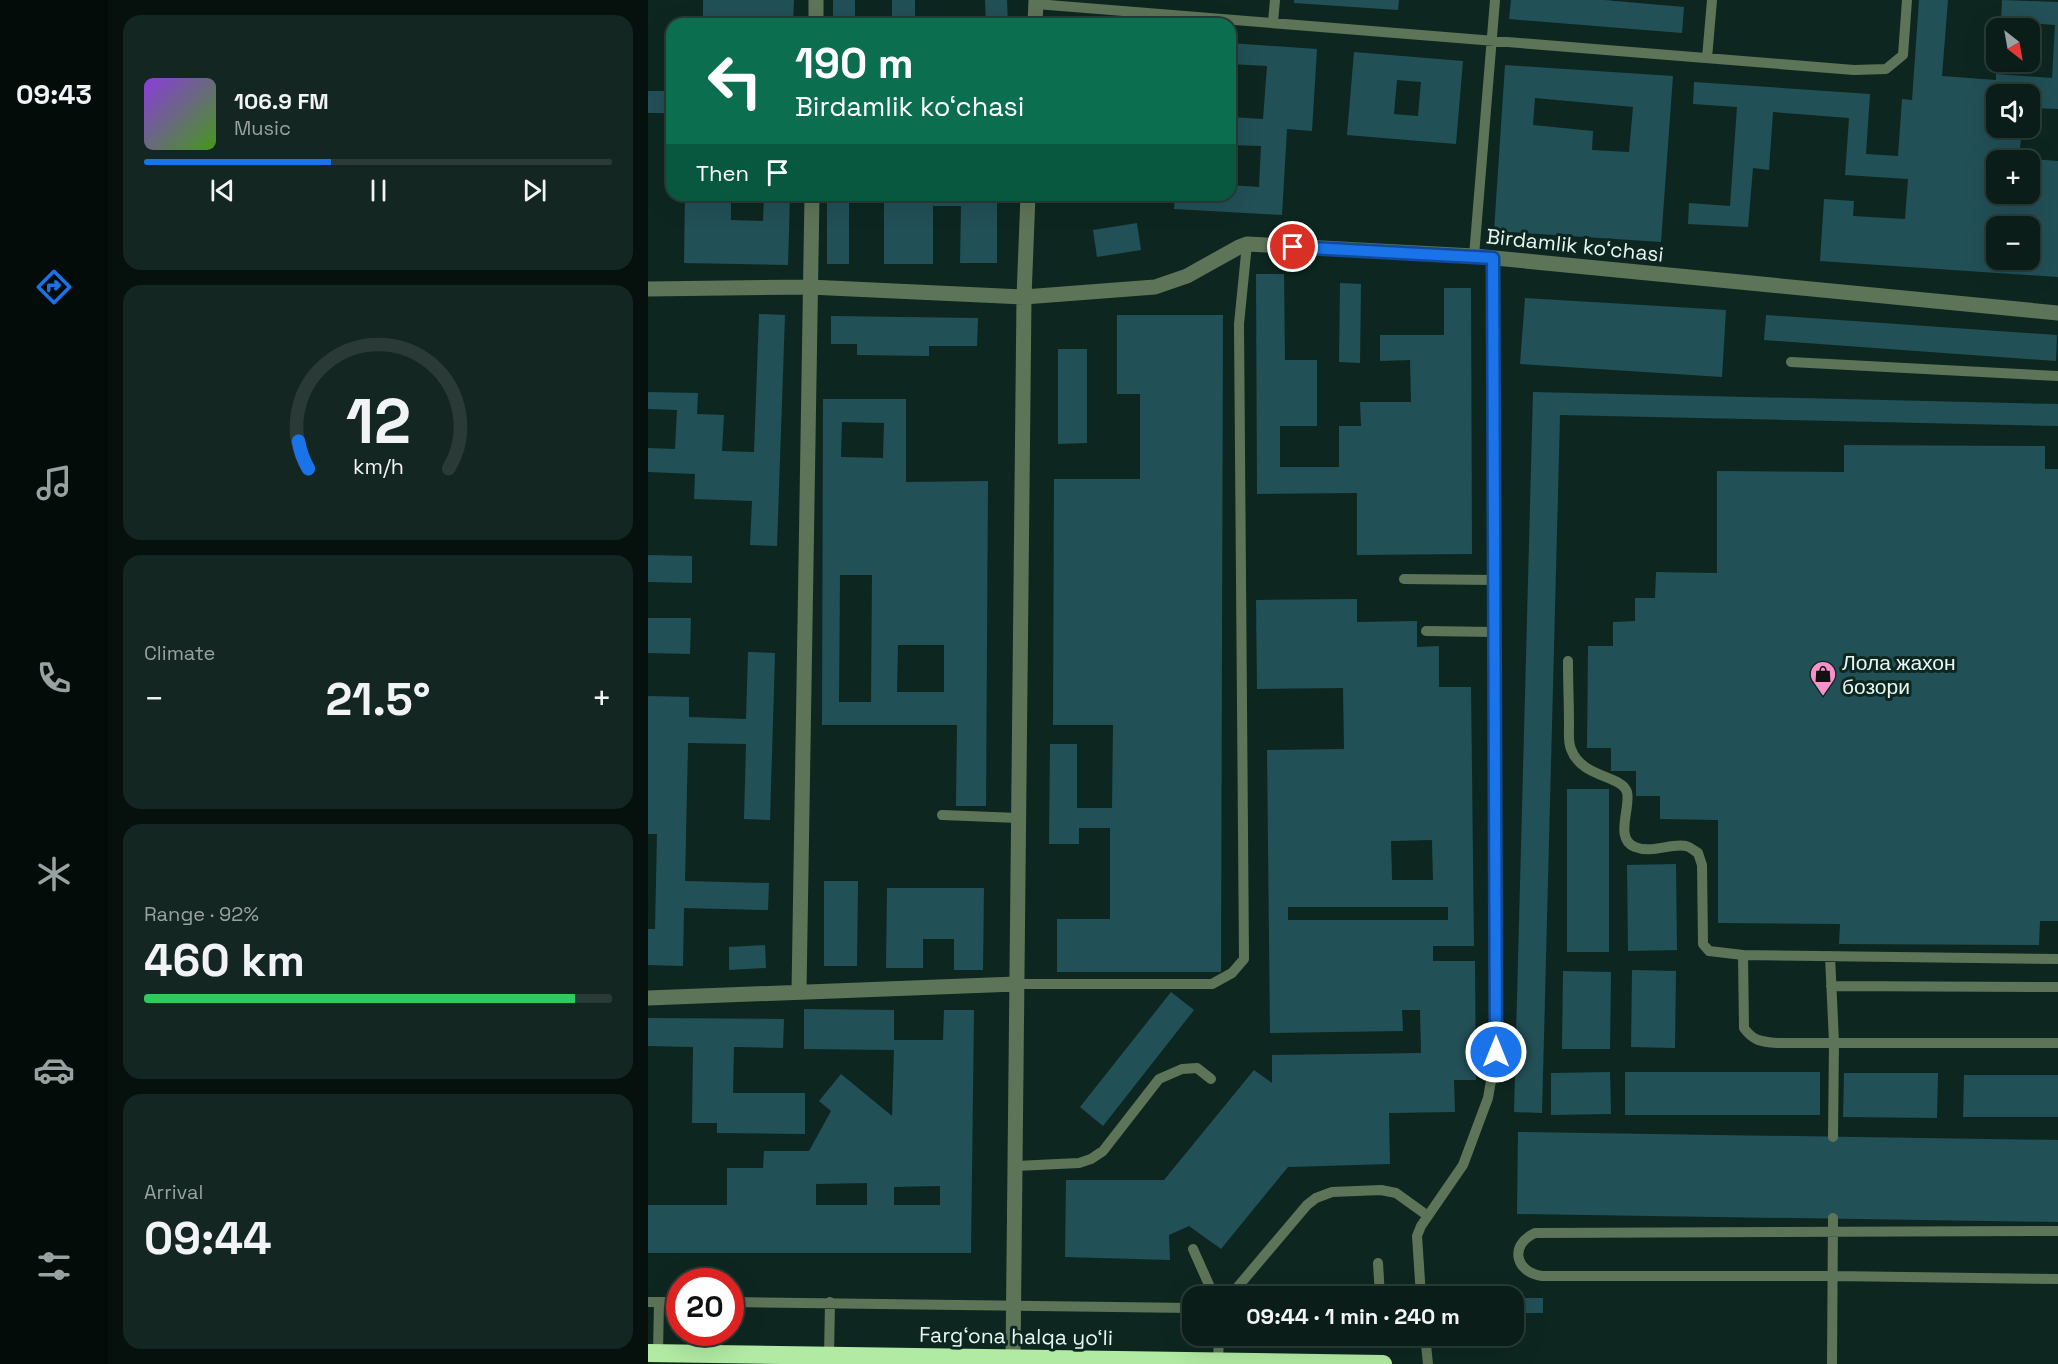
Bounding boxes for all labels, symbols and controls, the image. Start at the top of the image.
north arrow [1986,18,2040,72]
map controls [1986,18,2040,270]
text: 190 m [795,37,914,90]
icon: left [696,42,774,120]
text: 09:43 [16,77,92,112]
button: sound [1986,84,2040,138]
text: 106.9 FM [234,87,329,115]
text: Birdamlik koʻchasi [795,89,1024,124]
text: Music [234,115,291,141]
button: + [1986,150,2040,204]
icon: arrive [761,156,794,189]
text: Then [696,159,749,187]
icon: previous [206,174,239,207]
icon: pause [362,174,395,207]
icon: next [518,174,551,207]
button: − [1986,216,2040,270]
pin [1267,221,1318,272]
street label: Birdamlik koʻchasi [1485,222,1665,268]
icon: arrive [1276,230,1309,263]
icon: directions [33,266,75,308]
text: 12 [345,382,411,461]
text: km/h [352,454,404,481]
icon: music [33,462,75,504]
text: Climate [144,640,215,666]
place label: Лола жахон бозори [1842,649,1956,700]
icon: phone [33,657,75,699]
shop icon: Лола жахон бозори [1808,659,1838,697]
text: 21.5° [325,671,431,728]
text: − [144,678,164,720]
text: + [592,678,612,720]
icon: climate [33,853,75,895]
text: Range · 92% [144,901,259,927]
text: 460 km [144,932,305,989]
position arrow [1464,1020,1528,1084]
icon: car [33,1049,75,1091]
text: Arrival [144,1179,203,1205]
text: 09:44 [144,1210,272,1267]
icon: filters [33,1245,75,1287]
speed limit sign: 20 [666,1268,744,1346]
text: 09:44 · 1 min · 240 m [1246,1302,1460,1330]
street label: Farg‘ona halqa yo‘li [919,1321,1113,1351]

